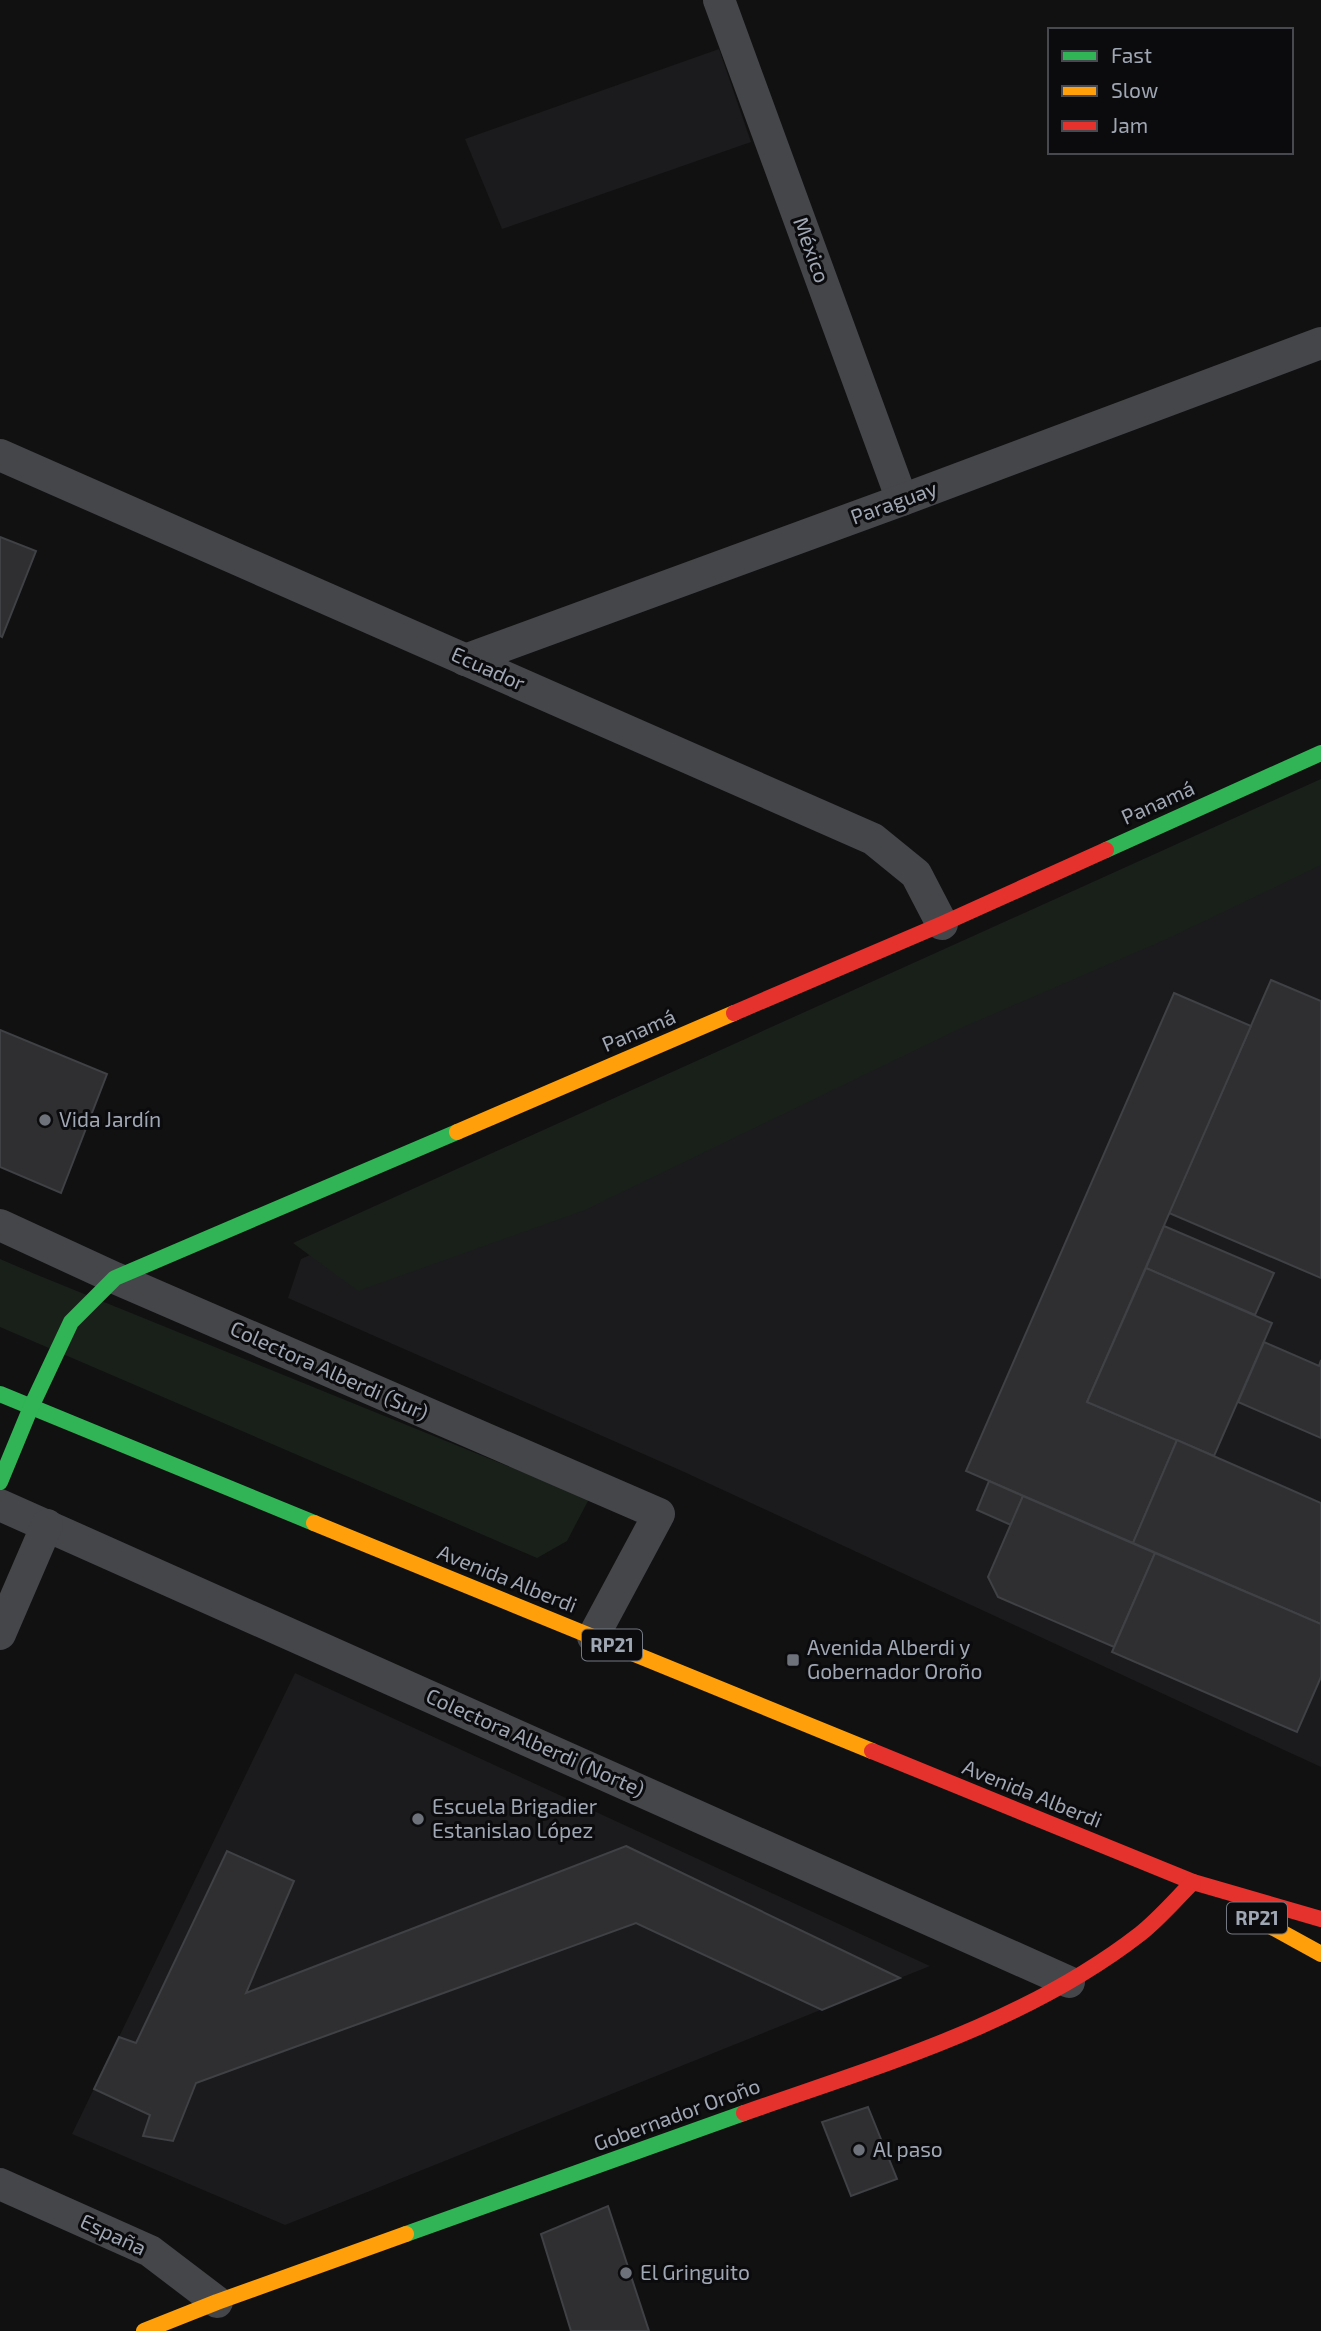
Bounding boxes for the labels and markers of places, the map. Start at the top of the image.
place label: Vida Jardín [59,1106,161,1131]
marker: Vida Jardín [37,1112,53,1128]
place label: Avenida Alberdi y Gobernador Oroño [807,1634,982,1683]
marker: Avenida Alberdi y Gobernador Oroño [785,1652,801,1668]
place label: Escuela Brigadier Estanislao López [432,1793,598,1842]
marker: Escuela Brigadier Estanislao López [410,1811,426,1827]
place label: Al paso [873,2136,943,2161]
marker: Al paso [851,2142,867,2158]
place label: El Gringuito [640,2259,750,2284]
marker: El Gringuito [618,2265,634,2281]

